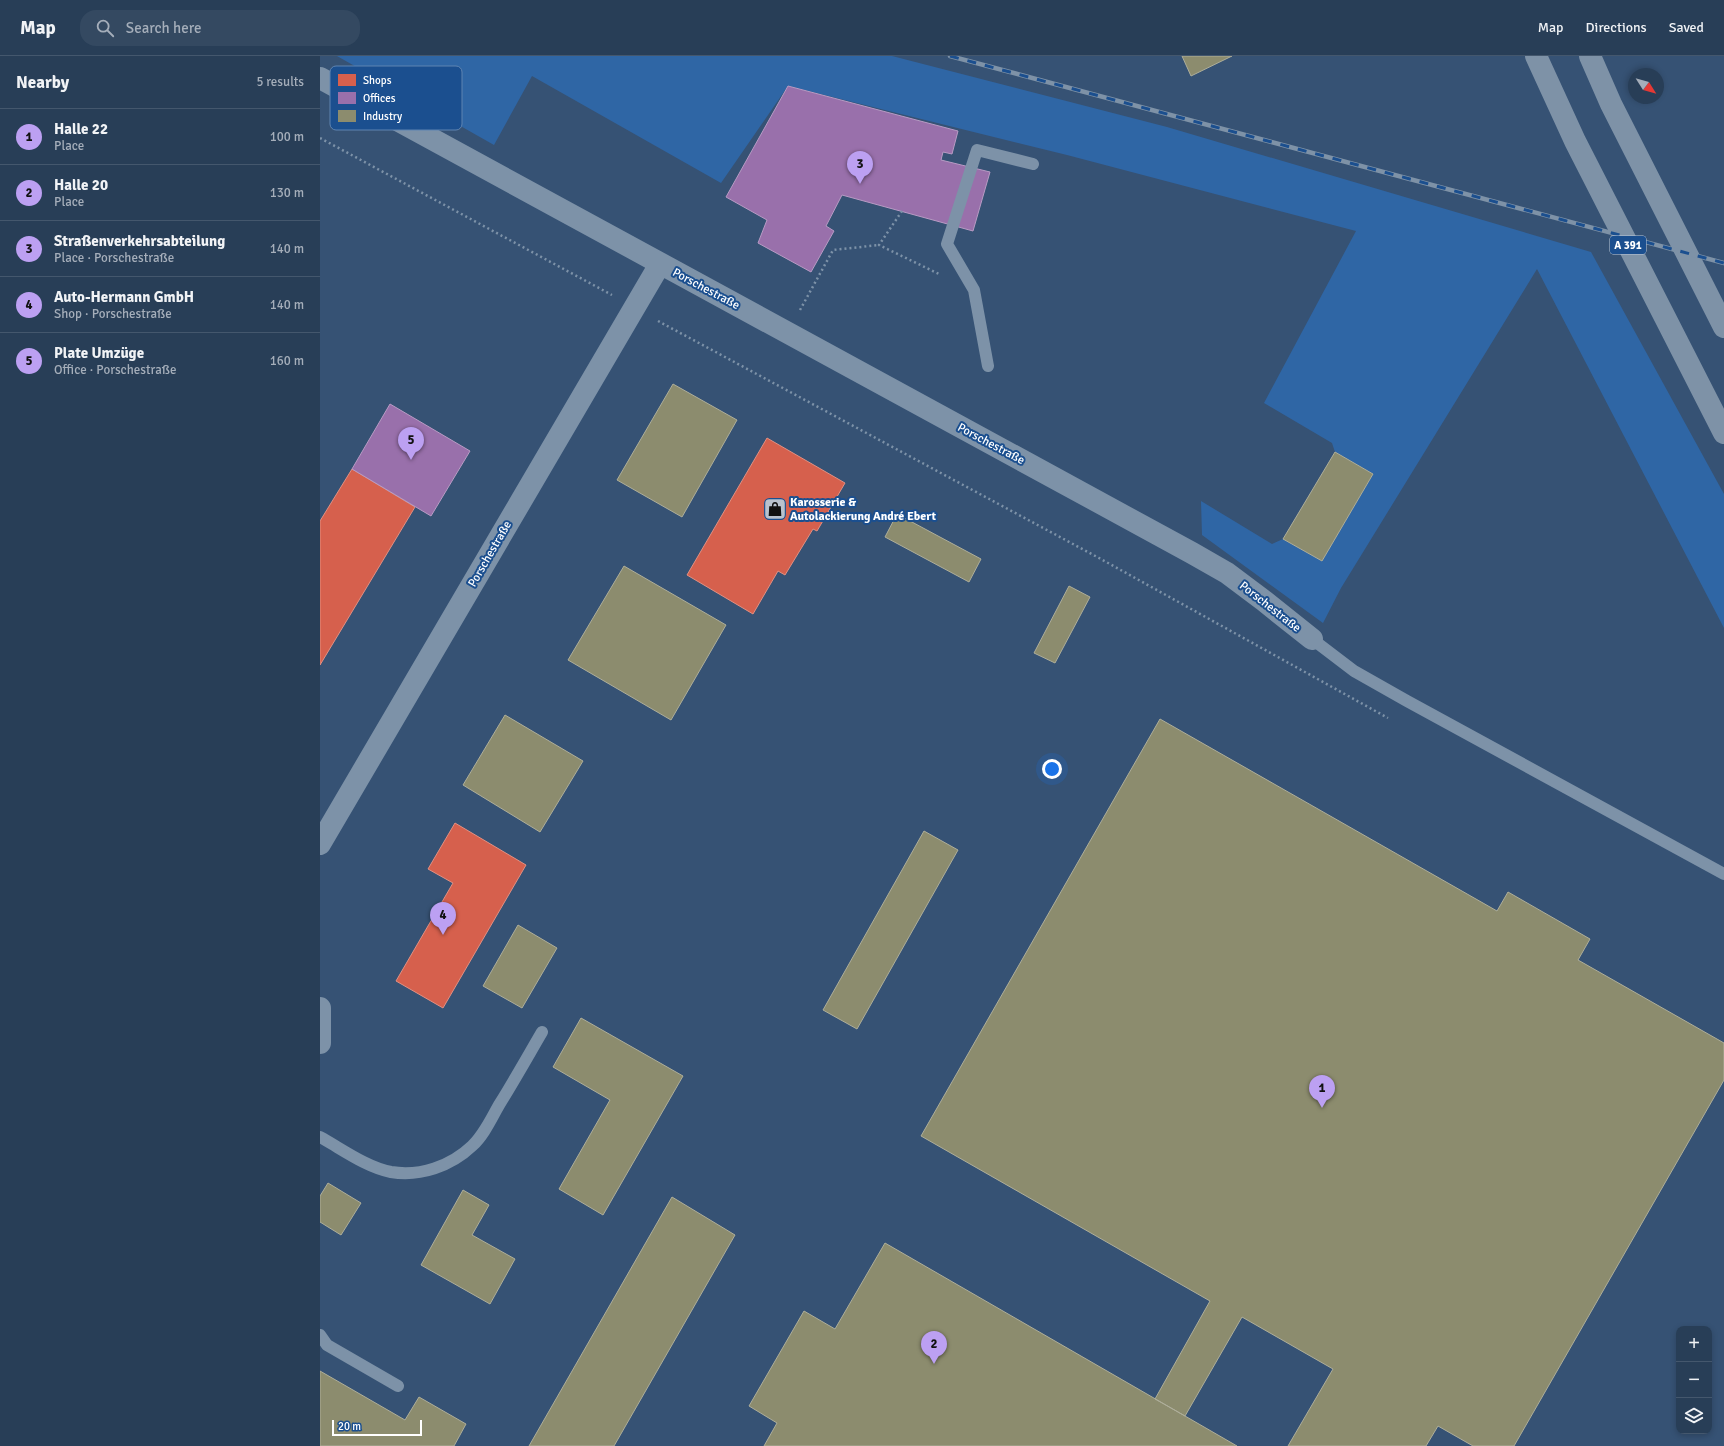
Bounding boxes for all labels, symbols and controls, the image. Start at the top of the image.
search box [80,10,360,46]
text: Map [20,16,56,40]
icon: search [94,17,116,39]
text: Search here [126,19,201,37]
text: Map [1538,19,1564,36]
text: Directions [1586,19,1647,36]
text: Saved [1669,19,1704,36]
legend [330,66,462,130]
north arrow [1628,68,1664,104]
text: Nearby [16,72,69,93]
text: 5 results [256,74,304,90]
text: Shops [363,74,392,87]
text: Offices [363,92,396,105]
text: Industry [363,110,403,123]
text: Halle 22 [54,120,108,138]
text: 1 [25,129,33,145]
text: 100 m [270,129,304,145]
text: Place [54,138,84,154]
pin: 3 [847,151,873,184]
text: Halle 20 [54,176,108,194]
text: 2 [25,185,33,201]
text: 130 m [270,185,304,201]
text: Place [54,194,84,210]
text: Straßenverkehrsabteilung [54,232,225,250]
road number: A 391 [1610,236,1646,254]
text: 3 [25,241,33,257]
text: 140 m [270,241,304,257]
text: Place · Porschestraße [54,250,174,266]
street label: Porschestraße [670,265,742,313]
text: Auto-Hermann GmbH [54,288,194,306]
text: 4 [25,297,33,313]
text: 140 m [270,297,304,313]
text: Shop · Porschestraße [54,306,172,322]
text: Plate Umzüge [54,344,144,362]
text: 5 [25,353,33,369]
text: 160 m [270,353,304,369]
text: Office · Porschestraße [54,362,177,378]
street label: Porschestraße [955,420,1027,468]
pin: 5 [398,427,424,460]
place label: Karosserie & Autolackierung André Ebert [790,495,936,524]
shop icon: Karosserie & Autolackierung André Ebert [762,496,788,522]
street label: Porschestraße [465,518,515,590]
street label: Porschestraße [1236,578,1304,636]
your location [1042,759,1062,779]
pin: 4 [430,902,456,935]
pin: 1 [1309,1075,1335,1108]
map controls [1676,1326,1712,1434]
button: + [1676,1326,1712,1362]
pin: 2 [921,1331,947,1364]
button: − [1676,1362,1712,1398]
button: layers [1676,1398,1712,1434]
scale bar [332,1418,422,1437]
text: 20 m [338,1420,361,1433]

